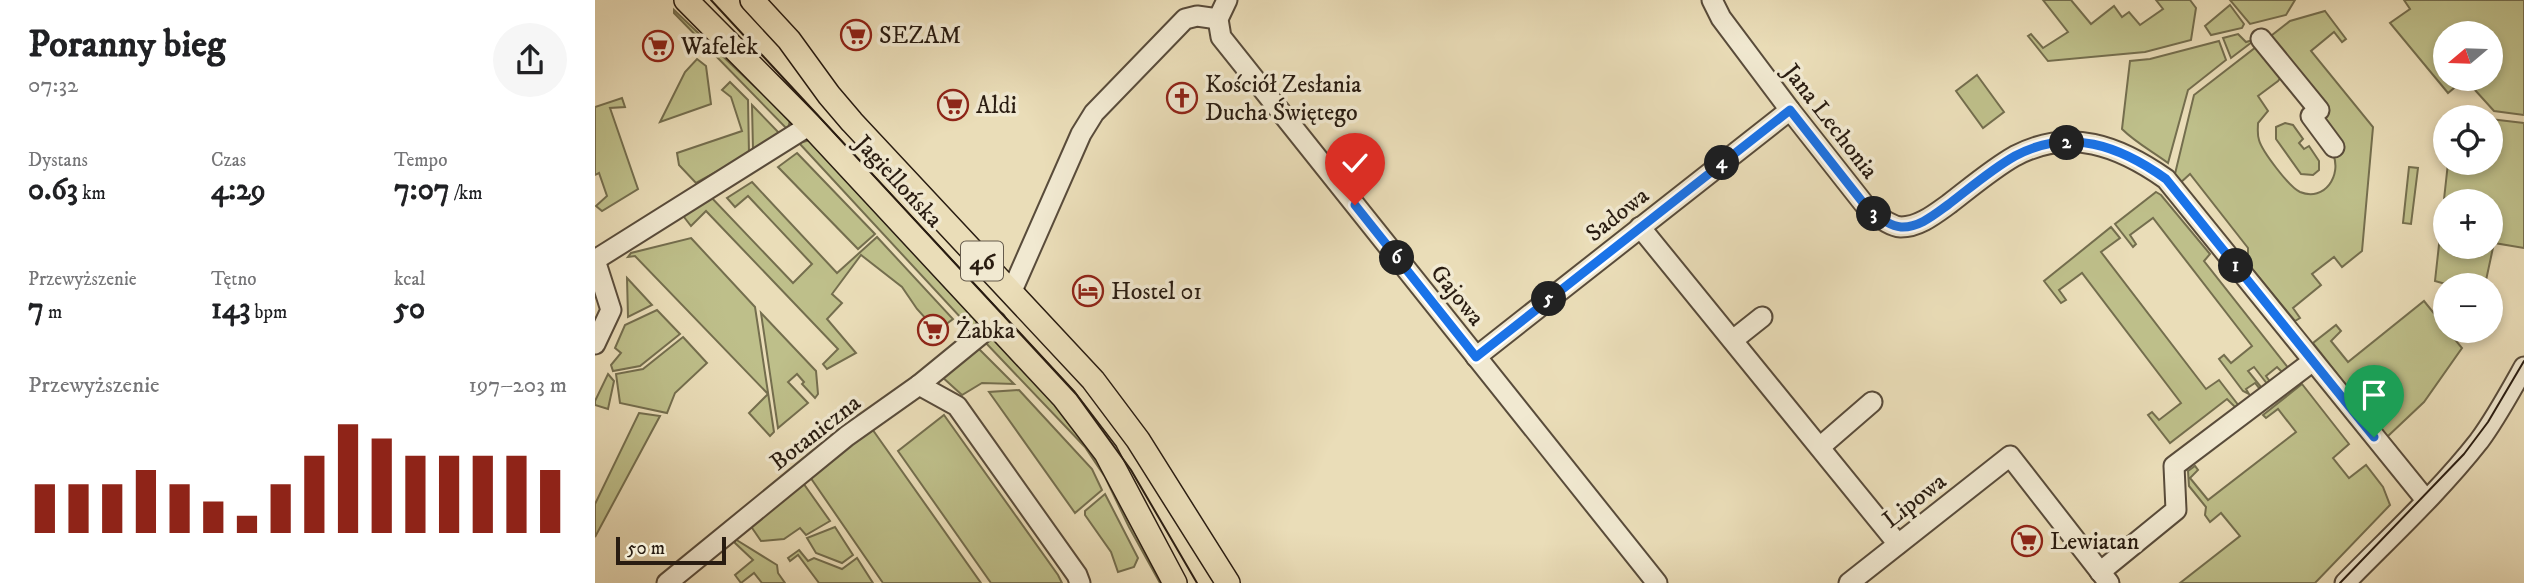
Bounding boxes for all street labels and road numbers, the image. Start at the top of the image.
street label: Jana Lechonia [1775,56,1885,186]
street label: Jagiellońska [846,128,949,235]
street label: Sadowa [1580,180,1656,249]
road number: 46 [961,242,1003,280]
street label: Gajowa [1424,259,1491,333]
street label: Botaniczna [764,388,868,478]
street label: Lipowa [1877,466,1953,535]

